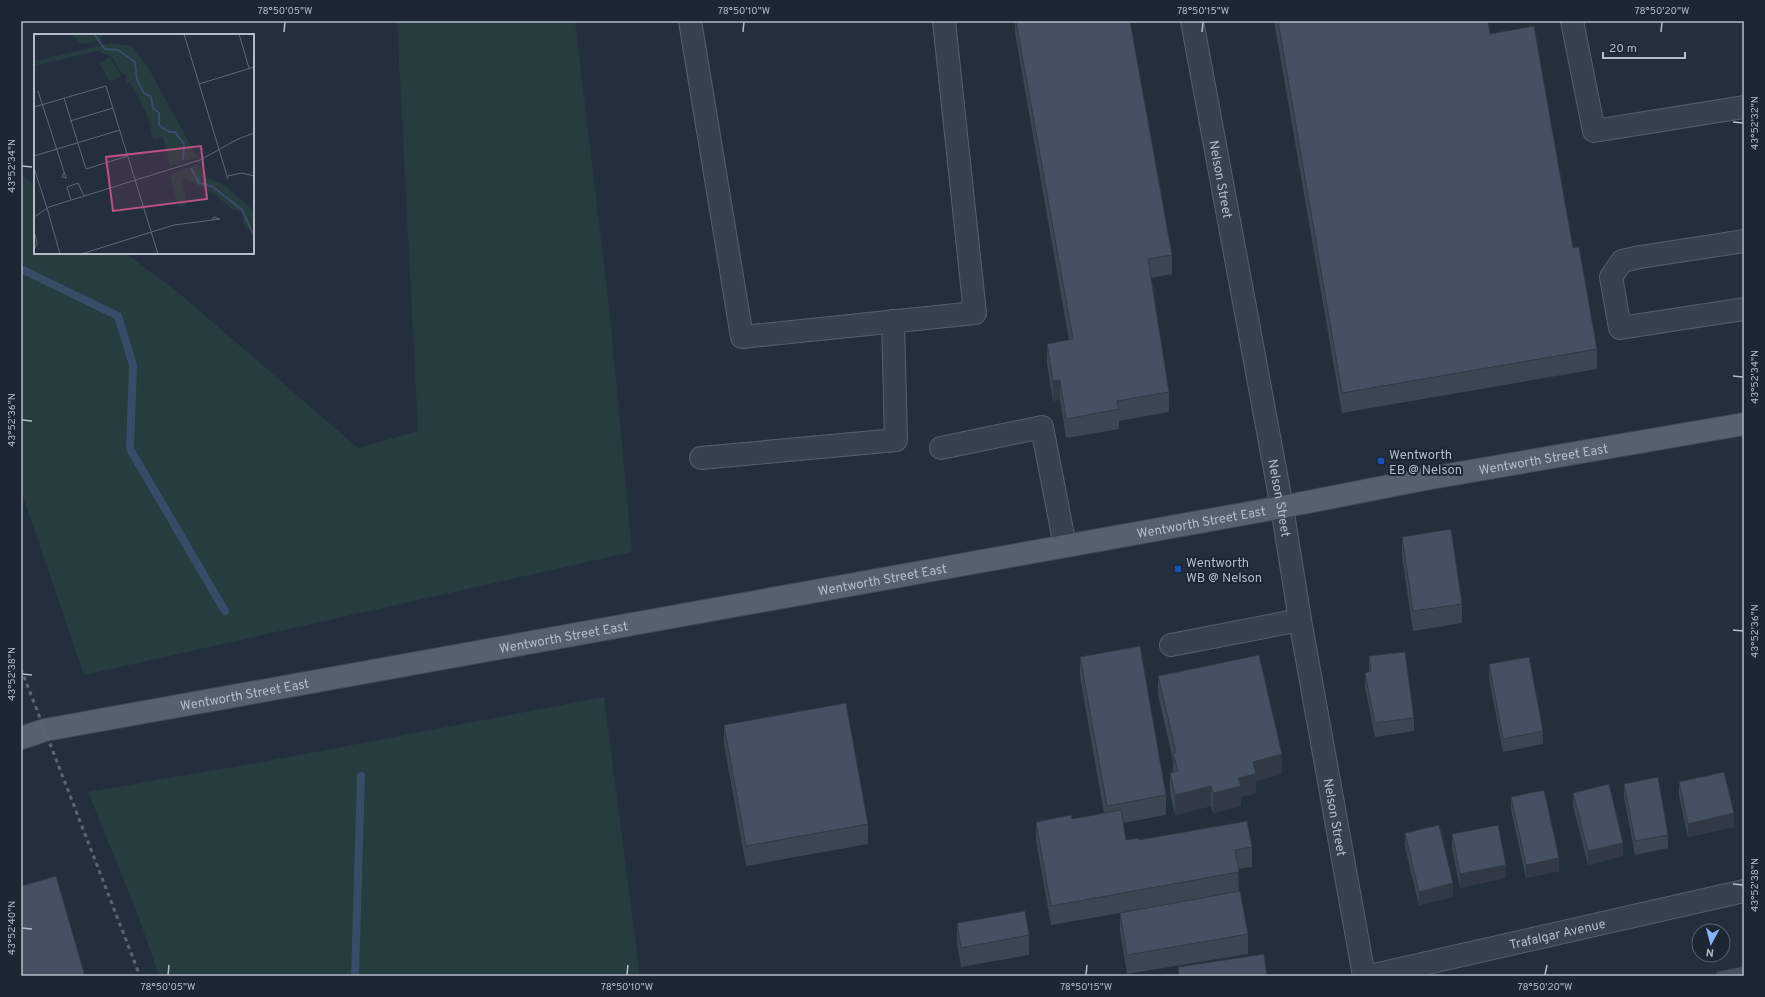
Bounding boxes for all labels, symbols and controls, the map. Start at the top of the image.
text: 78°50'05"W [258,5,312,18]
text: 78°50'10"W [718,5,770,18]
text: 78°50'15"W [1177,5,1229,18]
text: 78°50'20"W [1635,5,1689,18]
inset map [34,34,254,254]
scale bar [1603,34,1685,60]
text: 20 m [1609,41,1637,57]
text: 43°52'32"N [1749,96,1762,150]
text: 43°52'34"N [6,139,19,193]
street label: Nelson Street [1204,139,1234,220]
text: 43°52'34"N [1749,350,1762,404]
text: 43°52'36"N [6,393,19,447]
street label: Wentworth Street East [1478,442,1609,480]
place label: Wentworth EB @ Nelson [1389,448,1462,479]
marker: Wentworth EB @ Nelson [1376,456,1386,466]
street label: Nelson Street [1263,458,1293,539]
street label: Wentworth Street East [1136,504,1267,543]
place label: Wentworth WB @ Nelson [1186,556,1262,587]
street label: Wentworth Street East [817,562,948,601]
marker: Wentworth WB @ Nelson [1173,564,1183,574]
text: 43°52'36"N [1749,604,1762,658]
street label: Wentworth Street East [498,619,629,658]
text: 43°52'38"N [6,647,19,701]
street label: Wentworth Street East [179,677,311,715]
street label: Nelson Street [1319,777,1348,858]
text: 43°52'38"N [1749,858,1762,912]
text: 43°52'40"N [6,901,19,955]
street label: Trafalgar Avenue [1508,917,1607,954]
north arrow [1691,923,1731,963]
text: N [1705,945,1715,959]
text: 78°50'05"W [141,981,195,994]
text: 78°50'10"W [601,981,653,994]
text: 78°50'15"W [1060,981,1112,994]
text: 78°50'20"W [1518,981,1572,994]

